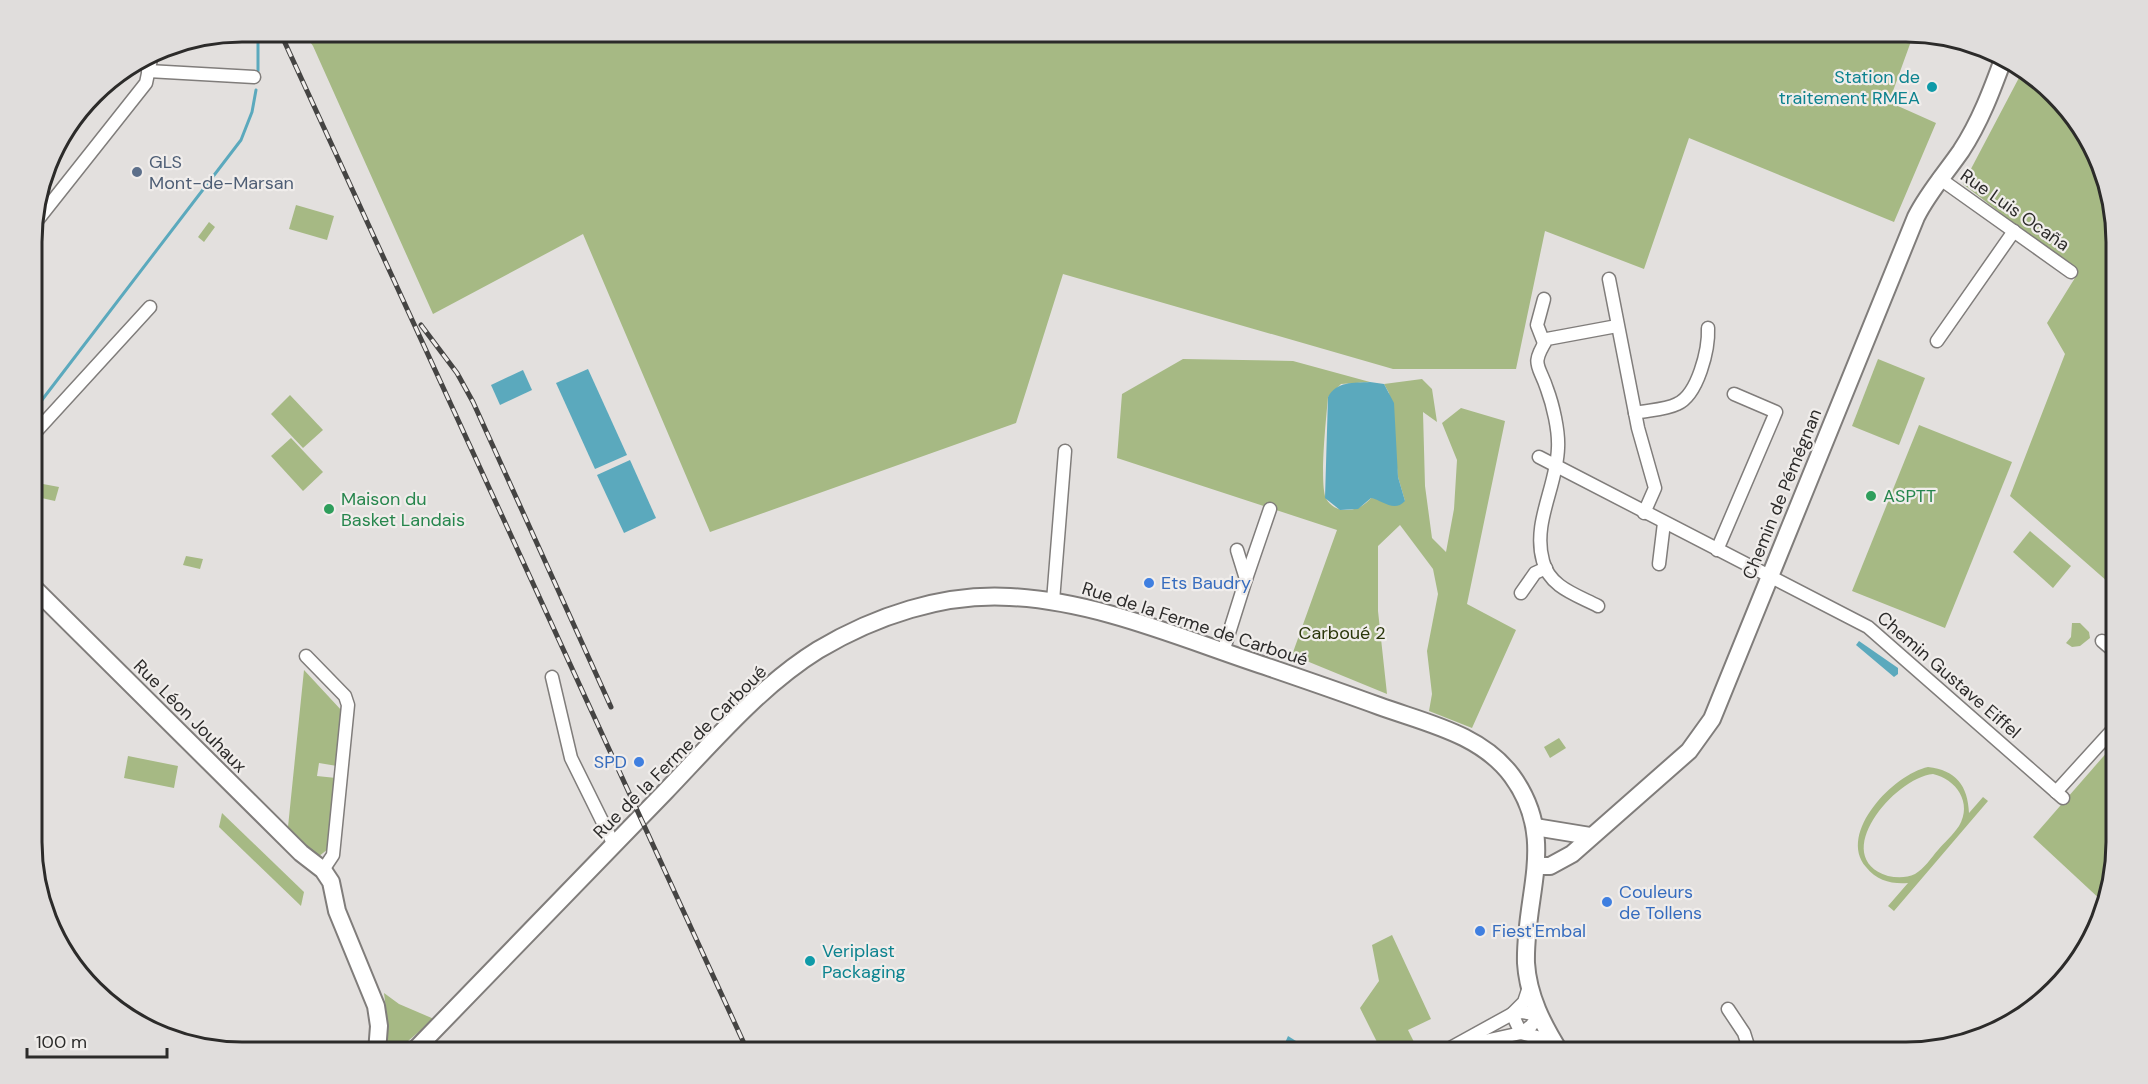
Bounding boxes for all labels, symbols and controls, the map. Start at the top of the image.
place label: Station de traitement RMEA [1779,65,1920,110]
marker: Station de traitement RMEA [1925,80,1939,94]
place label: GLS Mont-de-Marsan [149,150,294,195]
street label: Rue Luis Ocaña [1956,163,2074,257]
marker: GLS Mont-de-Marsan [130,165,144,179]
street label: Chemin de Pémégnan [1737,405,1827,583]
place label: ASPTT [1883,484,1936,508]
place label: Maison du Basket Landais [341,487,465,532]
marker: ASPTT [1864,489,1878,503]
marker: Maison du Basket Landais [322,502,336,516]
place label: Ets Baudry [1161,571,1251,595]
street label: Rue de la Ferme de Carboué [1079,576,1311,672]
marker: Ets Baudry [1142,576,1156,590]
street label: Chemin Gustave Eiffel [1872,606,2026,744]
park label: Carboué 2 [1299,621,1386,645]
street label: Rue Léon Jouhaux [128,654,252,778]
street label: Rue de la Ferme de Carboué [588,660,772,844]
place label: SPD [594,750,627,774]
marker: SPD [632,755,646,769]
place label: Couleurs de Tollens [1619,880,1702,925]
marker: Couleurs de Tollens [1600,895,1614,909]
place label: Fiest'Embal [1492,919,1586,943]
marker: Fiest'Embal [1473,924,1487,938]
place label: Veriplast Packaging [822,939,906,984]
marker: Veriplast Packaging [803,954,817,968]
scale bar [27,1021,166,1059]
text: 100 m [36,1030,87,1054]

